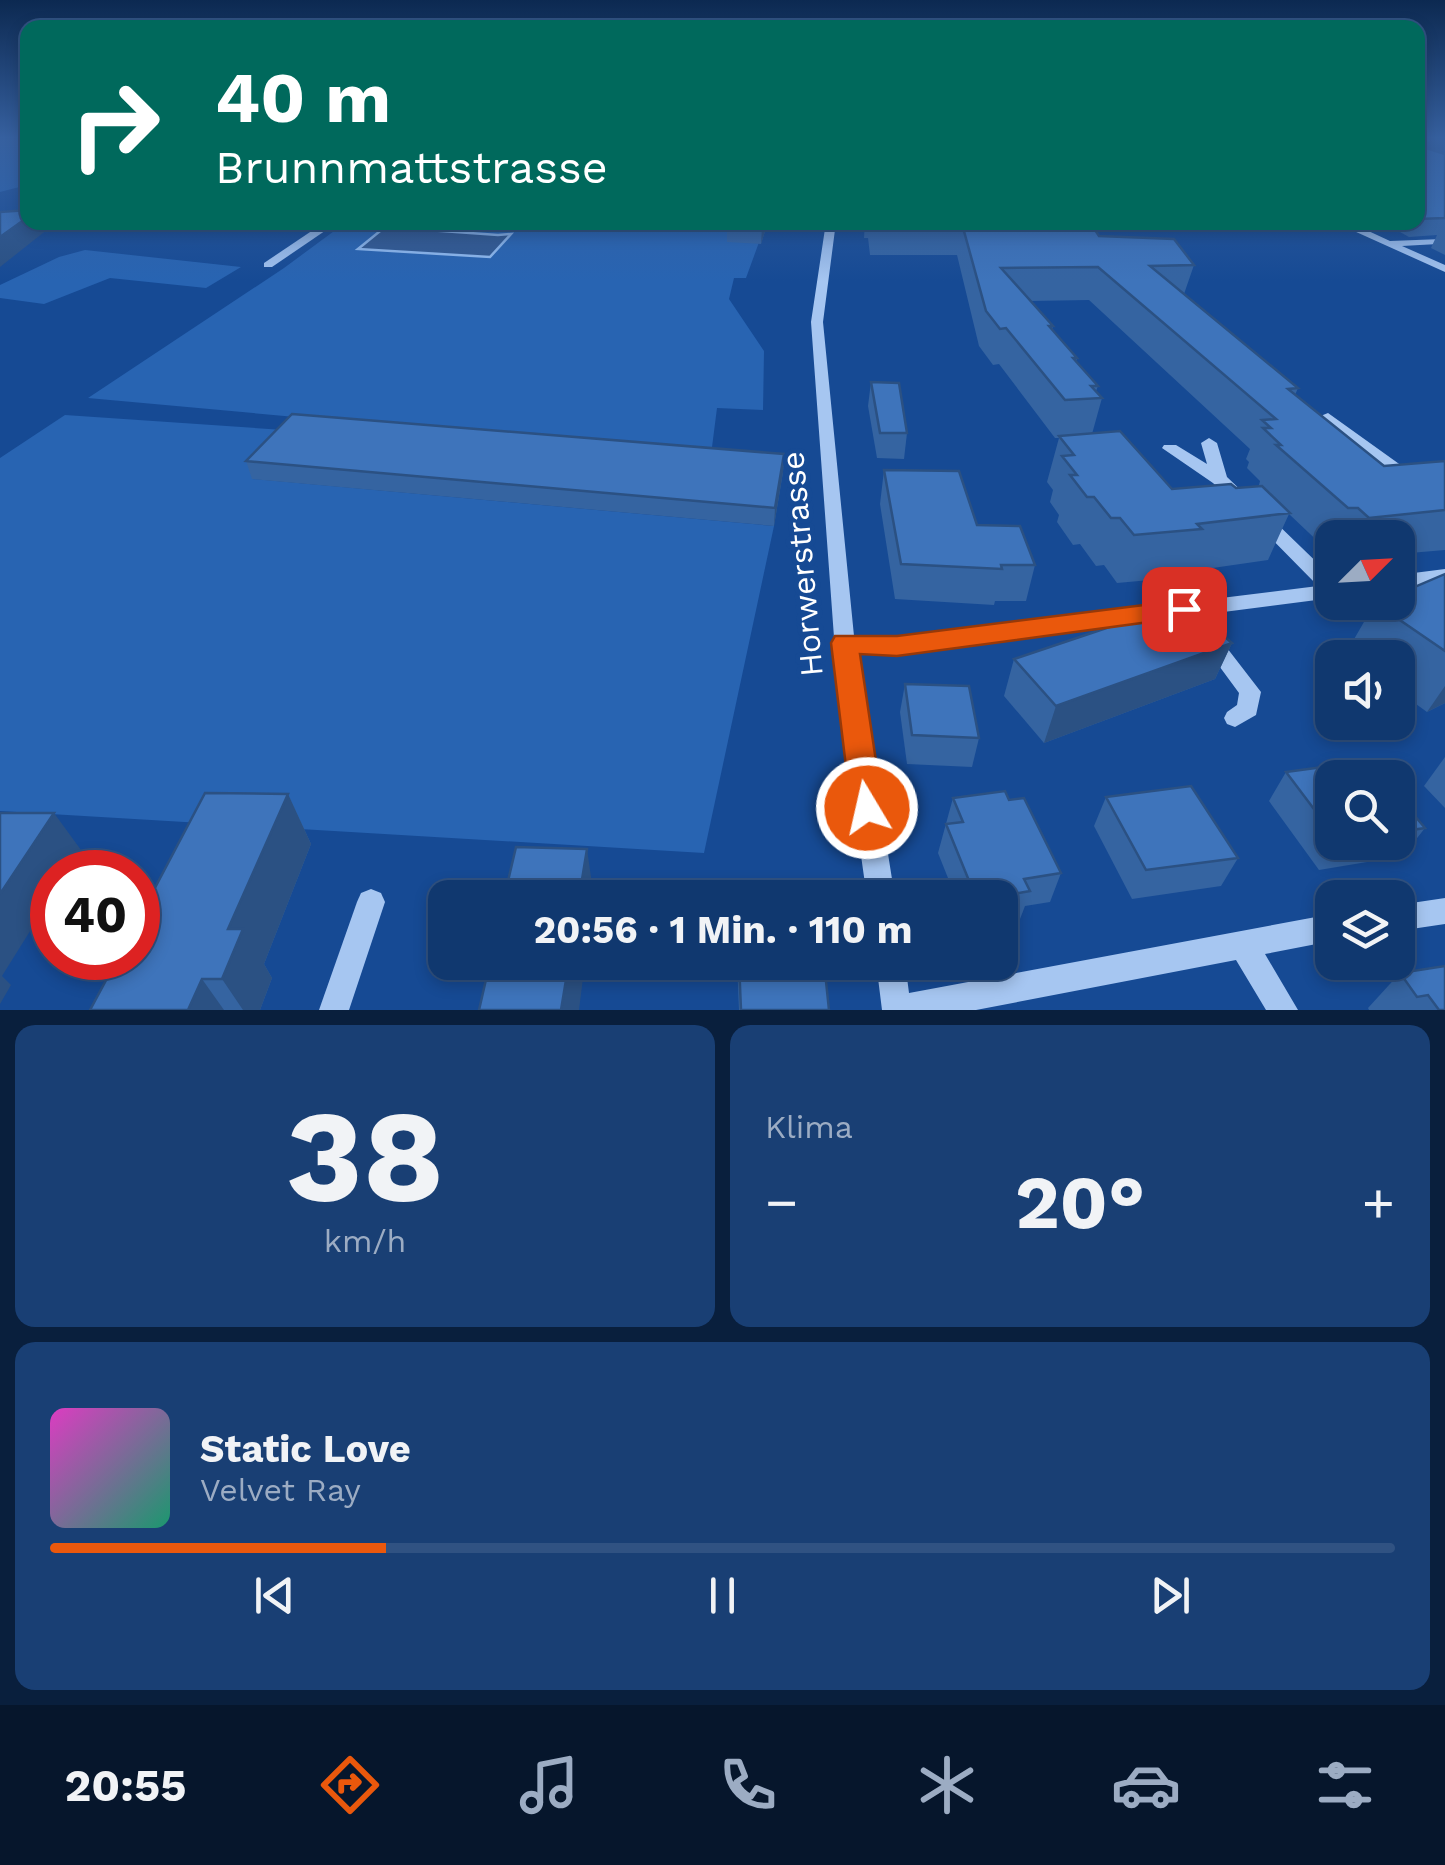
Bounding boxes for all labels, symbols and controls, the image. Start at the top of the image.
text: 40 m [215,57,391,139]
icon: right [50,60,180,190]
text: Brunnmattstrasse [215,141,608,194]
street label: Horwerstrasse [773,450,831,678]
north arrow [1315,520,1415,620]
map controls [1315,520,1415,980]
pin [1142,567,1227,652]
icon: arrive [1157,582,1212,637]
button: sound [1315,640,1415,740]
position arrow [815,756,919,860]
button: search [1315,760,1415,860]
speed limit sign: 40 [30,850,160,980]
button: layers [1315,880,1415,980]
text: 20:56 · 1 Min. · 110 m [533,908,913,952]
text: 38 [286,1080,444,1233]
text: Klima [765,1108,853,1146]
text: 20° [1015,1158,1145,1246]
text: − [765,1170,798,1234]
text: + [1362,1170,1395,1234]
text: km/h [324,1222,406,1260]
text: Static Love [200,1427,411,1471]
text: Velvet Ray [200,1471,361,1509]
icon: previous [247,1568,302,1623]
icon: pause [695,1568,750,1623]
icon: next [1143,1568,1198,1623]
icon: directions [315,1750,385,1820]
icon: music [514,1750,584,1820]
icon: phone [713,1750,783,1820]
icon: climate [912,1750,982,1820]
icon: car [1111,1750,1181,1820]
icon: filters [1310,1750,1380,1820]
text: 20:55 [65,1759,186,1812]

